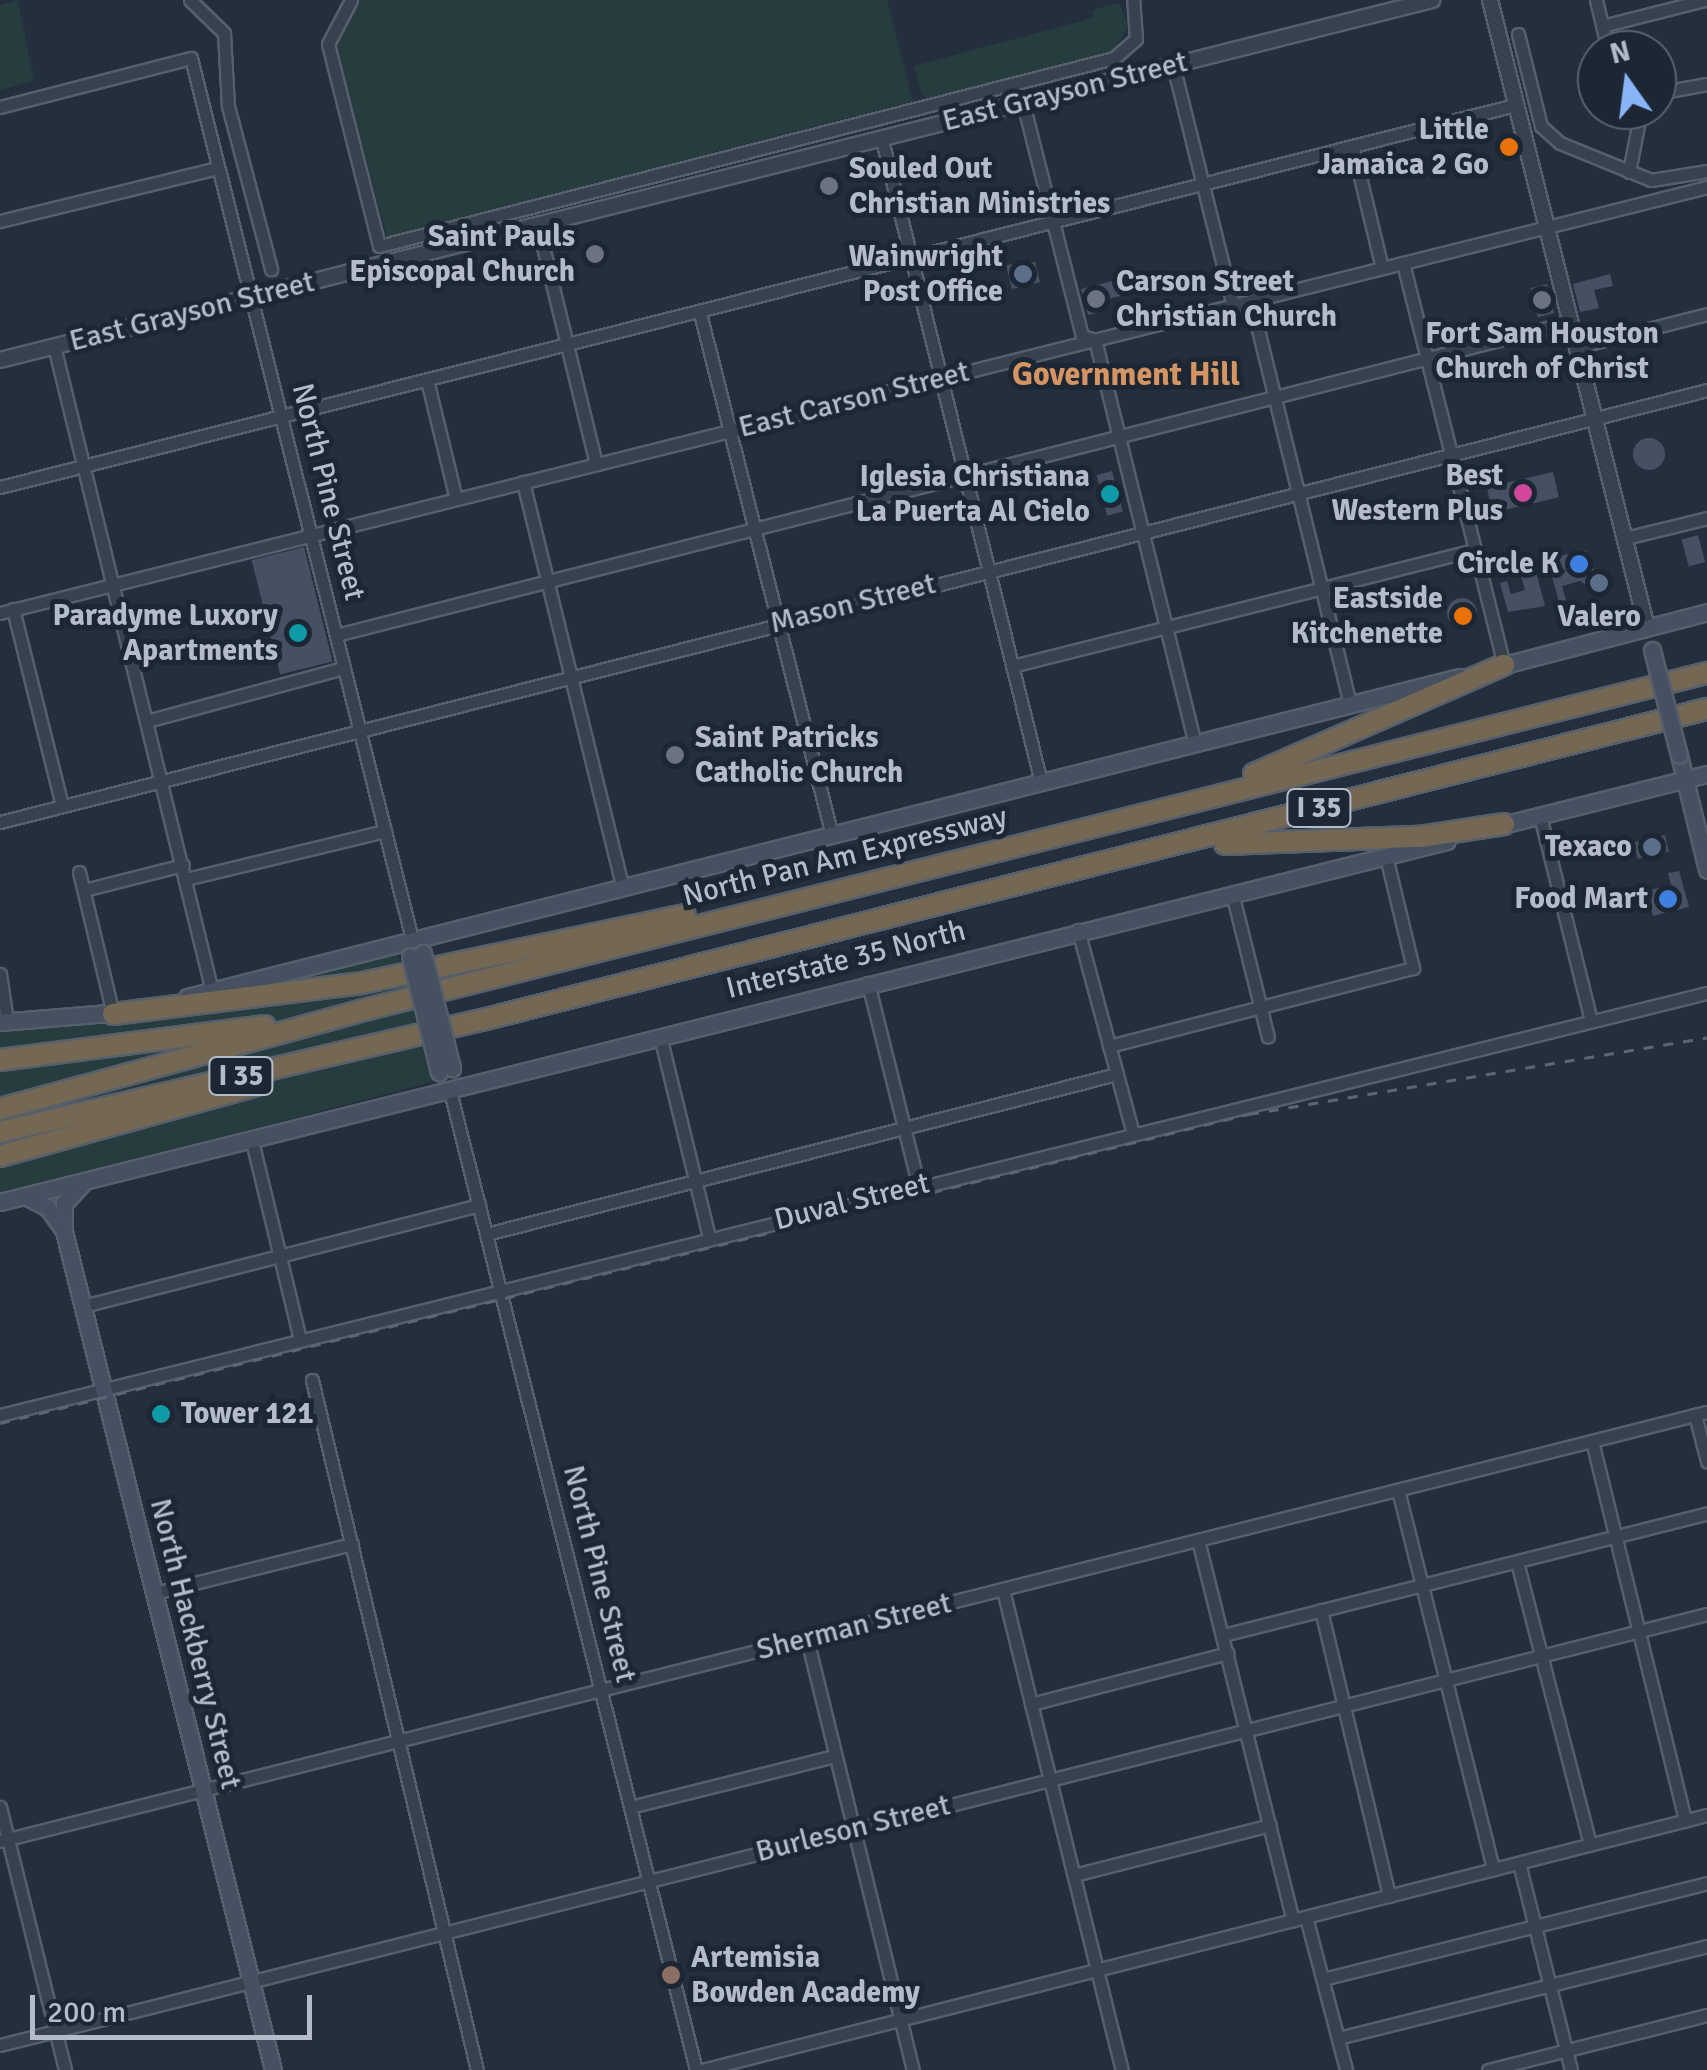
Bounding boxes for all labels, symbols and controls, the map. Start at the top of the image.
north arrow [1577,30,1677,130]
text: N [1607,34,1634,72]
street label: East Grayson Street [939,44,1191,140]
place label: Little Jamaica 2 Go [1317,112,1489,182]
marker: Little Jamaica 2 Go [1498,136,1520,158]
place label: Souled Out Christian Ministries [849,151,1110,222]
marker: Souled Out Christian Ministries [818,175,840,197]
place label: Saint Pauls Episcopal Church [349,219,575,290]
place label: Wainwright Post Office [848,239,1003,310]
marker: Saint Pauls Episcopal Church [584,243,606,265]
marker: Wainwright Post Office [1012,263,1034,285]
street label: East Grayson Street [66,264,318,360]
place label: Carson Street Christian Church [1116,264,1337,334]
marker: Carson Street Christian Church [1085,288,1107,310]
marker: Fort Sam Houston Church of Christ [1531,289,1553,311]
place label: Fort Sam Houston Church of Christ [1425,316,1659,386]
street label: East Carson Street [735,354,973,446]
district label: Government Hill [1012,356,1240,394]
street label: North Pine Street [284,380,372,604]
place label: Best Western Plus [1332,458,1503,528]
place label: Iglesia Christiana La Puerta Al Cielo [856,459,1090,530]
marker: Best Western Plus [1512,482,1534,504]
marker: Iglesia Christiana La Puerta Al Cielo [1099,483,1121,505]
place label: Circle K [1457,546,1559,582]
marker: Circle K [1568,553,1590,575]
street label: Mason Street [767,566,939,642]
marker: Valero [1588,572,1610,594]
place label: Eastside Kitchenette [1291,581,1443,652]
place label: Paradyme Luxory Apartments [52,598,278,668]
place label: Valero [1557,599,1641,635]
marker: Eastside Kitchenette [1452,605,1474,627]
marker: Paradyme Luxory Apartments [287,622,309,644]
place label: Saint Patricks Catholic Church [695,720,903,790]
marker: Saint Patricks Catholic Church [664,744,686,766]
road number: I 35 [1284,785,1354,831]
street label: North Pan Am Expressway [679,799,1011,915]
place label: Texaco [1545,829,1632,865]
marker: Texaco [1641,836,1663,858]
place label: Food Mart [1514,881,1648,917]
marker: Food Mart [1657,888,1679,910]
street label: Interstate 35 North [723,913,969,1007]
road number: I 35 [206,1053,276,1099]
street label: Duval Street [771,1165,933,1239]
place label: Tower 121 [181,1396,314,1432]
marker: Tower 121 [150,1403,172,1425]
street label: North Pine Street [555,1462,643,1686]
street label: North Hackberry Street [141,1495,249,1793]
street label: Sherman Street [753,1585,955,1669]
street label: Burleson Street [752,1787,954,1871]
place label: Artemisia Bowden Academy [691,1940,920,2010]
marker: Artemisia Bowden Academy [660,1964,682,1986]
scale bar [35,1975,318,2037]
text: 200 m [47,1994,126,2031]

